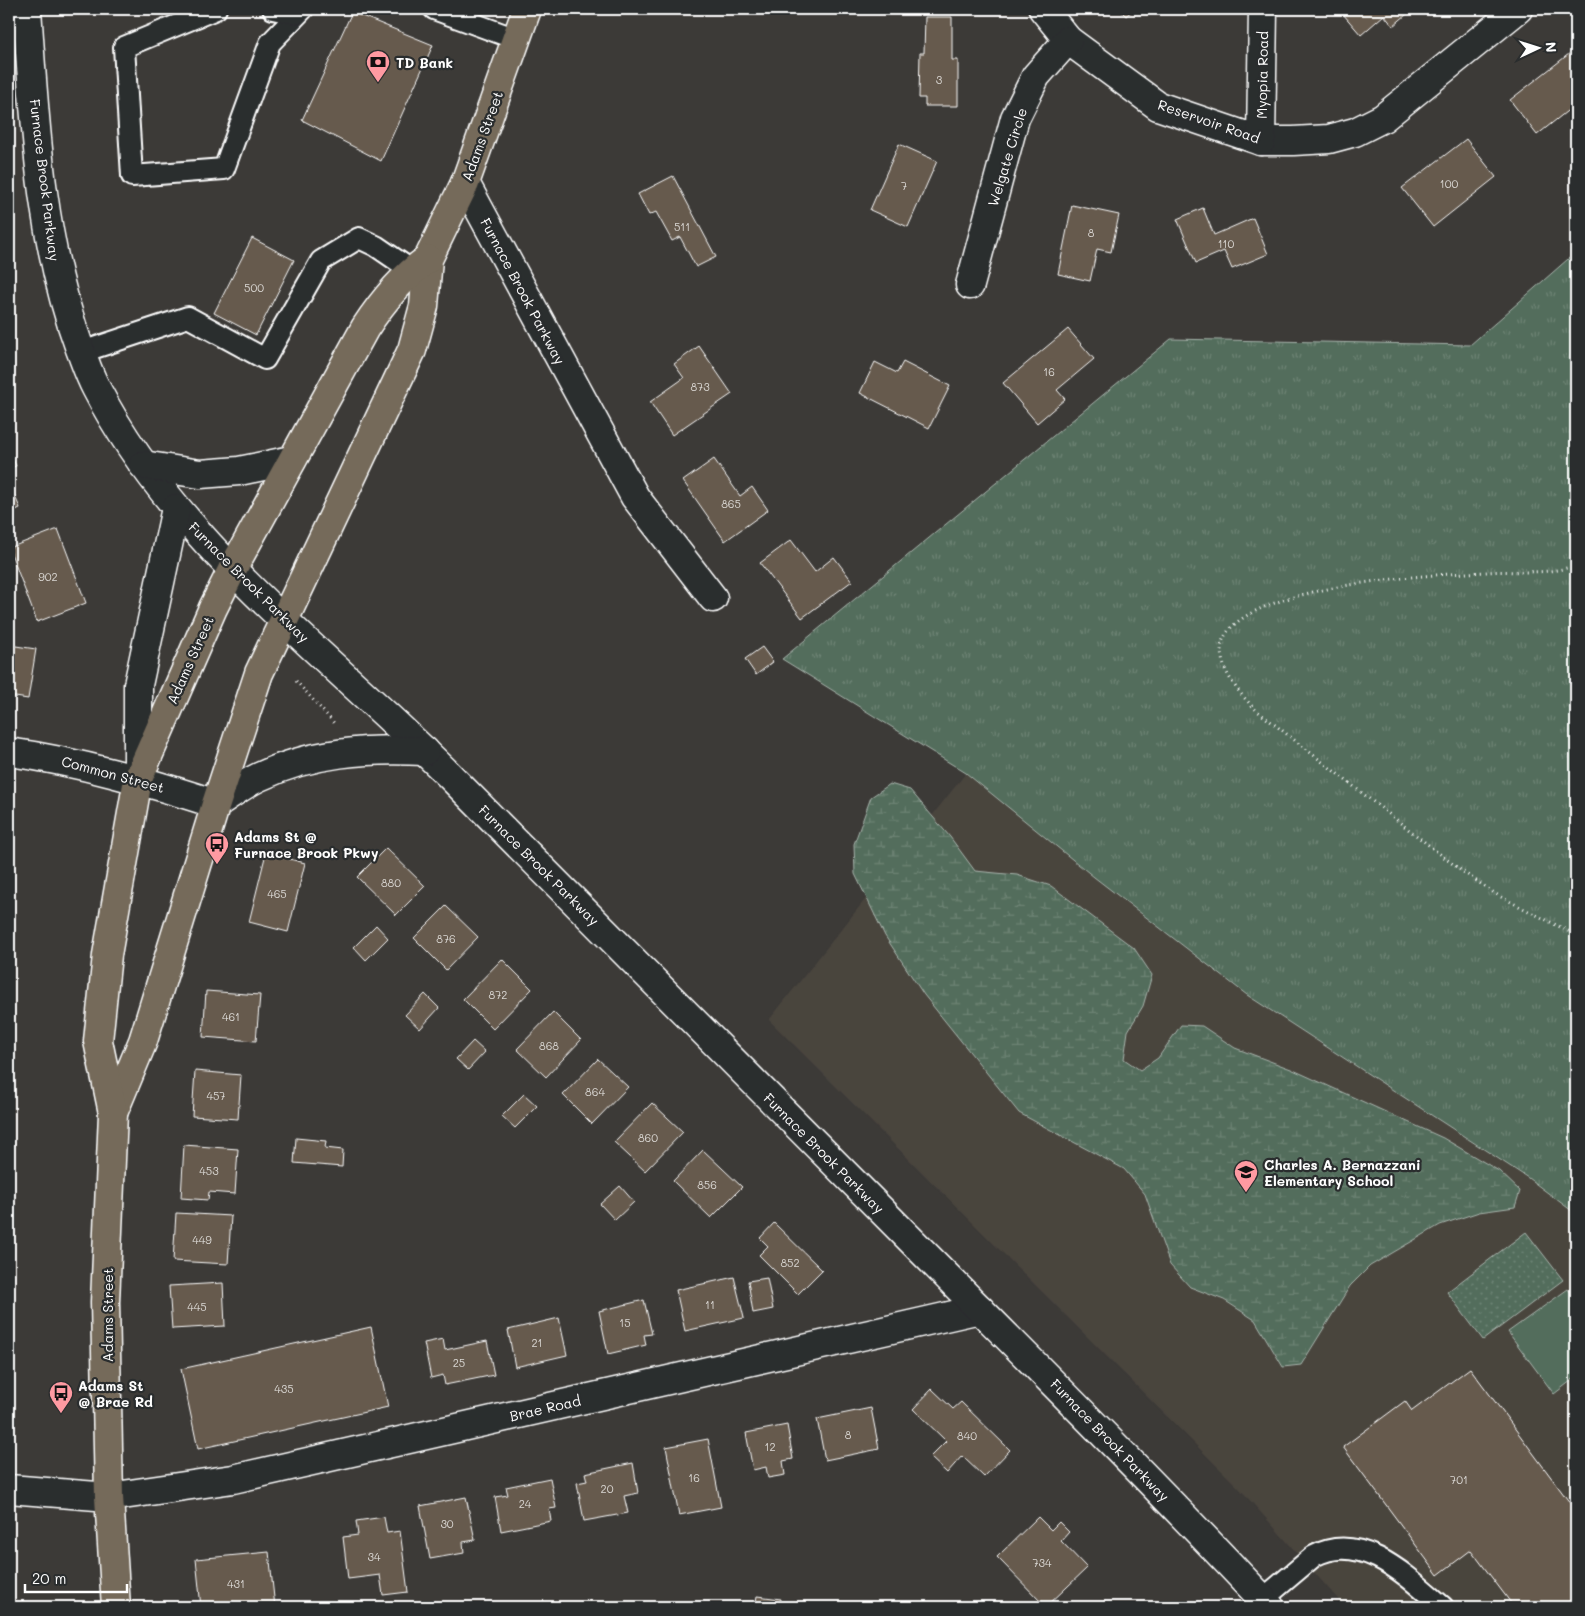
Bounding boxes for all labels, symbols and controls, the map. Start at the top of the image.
north arrow [1512,22,1562,72]
street label: Myopia Road [1252,31,1272,119]
text: N [1542,41,1561,53]
bank icon: TD Bank [365,49,391,83]
place label: TD Bank [396,53,453,72]
house number: 3 [936,72,943,87]
street label: Adams Street [457,88,507,184]
street label: Reservoir Road [1156,95,1263,147]
street label: Furnace Brook Parkway [26,98,64,262]
street label: Welgate Circle [983,105,1031,209]
house number: 100 [1440,176,1458,191]
house number: 7 [901,178,907,193]
street label: Furnace Brook Parkway [476,214,570,368]
house number: 511 [674,219,690,234]
house number: 8 [1088,225,1095,240]
house number: 110 [1218,236,1235,251]
house number: 500 [244,280,264,295]
house number: 16 [1043,364,1055,379]
house number: 873 [690,379,710,394]
house number: 865 [721,496,741,511]
street label: Furnace Brook Parkway [185,518,313,646]
house number: 902 [38,569,58,584]
street label: Adams Street [162,613,218,707]
street label: Common Street [59,751,167,797]
street label: Furnace Brook Parkway [475,801,603,929]
place label: Adams St @ Furnace Brook Pkwy [234,827,379,862]
bus stop icon: Adams St @ Furnace Brook Pkwy [204,831,230,865]
house number: 880 [381,875,401,890]
house number: 465 [267,886,287,901]
house number: 876 [436,931,456,946]
house number: 872 [489,987,507,1002]
house number: 461 [222,1009,240,1024]
house number: 868 [539,1038,559,1053]
house number: 864 [585,1084,605,1099]
house number: 457 [207,1088,226,1103]
street label: Furnace Brook Parkway [760,1089,888,1217]
house number: 860 [638,1130,658,1145]
place label: Charles A. Bernazzani Elementary School [1264,1155,1421,1190]
school or university icon: Charles A. Bernazzani Elementary School [1233,1159,1259,1193]
house number: 453 [199,1163,219,1178]
house number: 856 [697,1177,717,1192]
house number: 449 [192,1232,212,1247]
house number: 852 [780,1255,800,1270]
street label: Adams Street [98,1268,117,1362]
house number: 11 [705,1297,715,1312]
house number: 445 [187,1299,207,1314]
house number: 15 [619,1315,631,1330]
house number: 21 [531,1335,543,1350]
house number: 25 [453,1355,465,1370]
street label: Furnace Brook Parkway [1046,1375,1174,1505]
place label: Adams St @ Brae Rd [78,1376,153,1411]
bus stop icon: Adams St @ Brae Rd [48,1380,74,1414]
house number: 435 [274,1381,294,1396]
street label: Brae Road [508,1391,583,1425]
house number: 8 [845,1427,852,1442]
house number: 840 [957,1428,977,1443]
house number: 12 [764,1439,776,1454]
house number: 16 [688,1470,700,1485]
house number: 701 [1450,1472,1468,1487]
house number: 20 [601,1481,614,1496]
house number: 24 [519,1496,532,1511]
house number: 30 [440,1516,454,1531]
house number: 34 [368,1549,381,1564]
house number: 734 [1032,1555,1052,1570]
scale bar [25,1561,128,1593]
text: 20 m [32,1568,66,1588]
house number: 431 [227,1576,245,1591]

